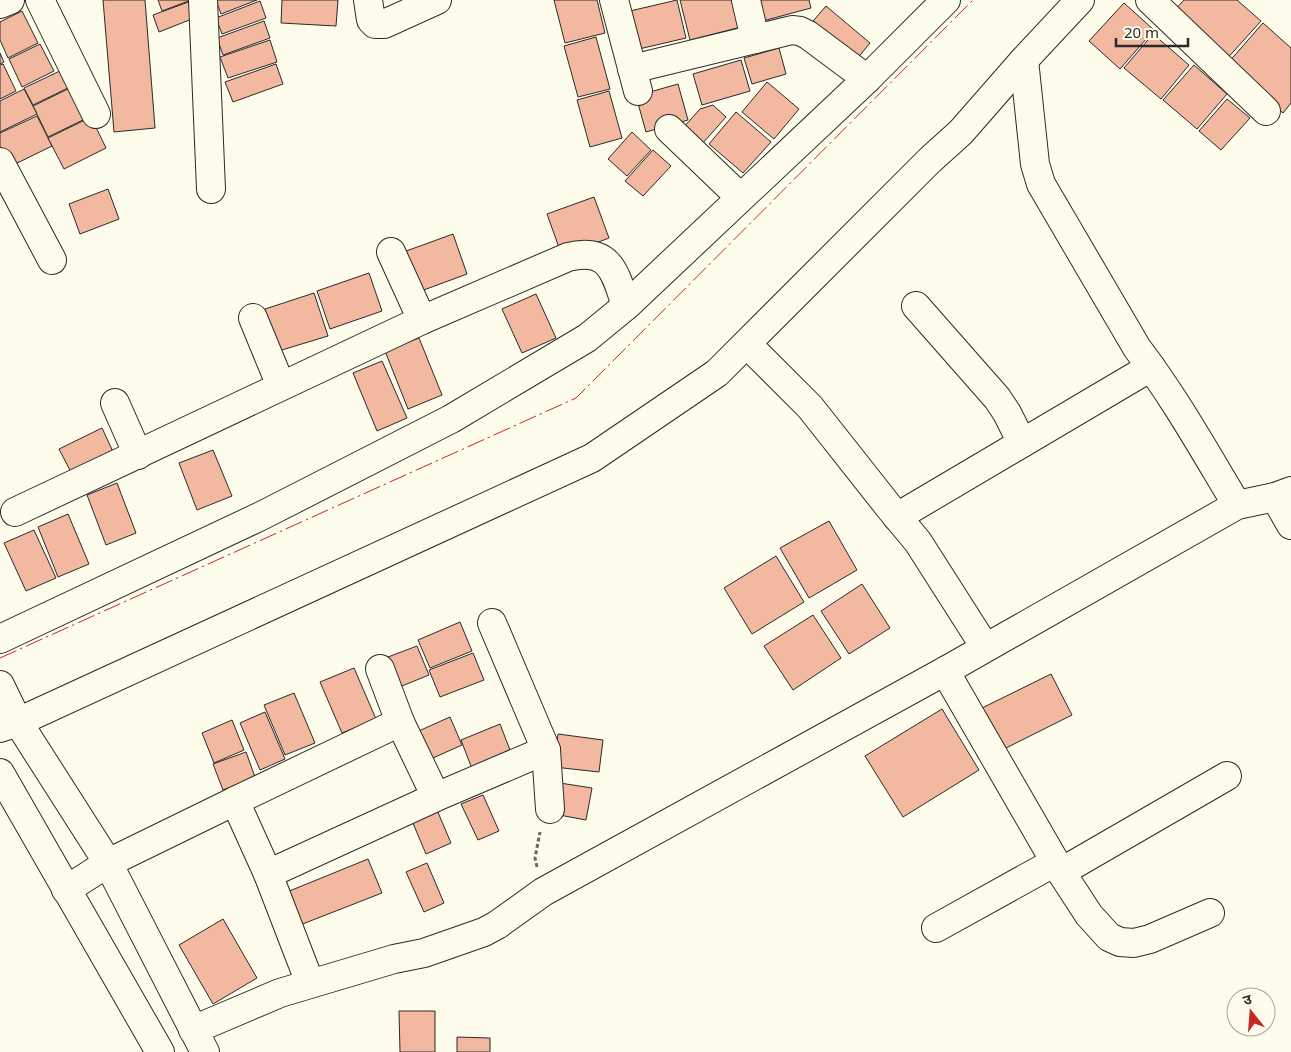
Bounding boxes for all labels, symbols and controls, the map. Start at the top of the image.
scale bar [1116,15,1188,47]
text: 20 m [1124,22,1159,42]
north arrow [1226,987,1276,1037]
text: उ [1240,989,1255,1009]

